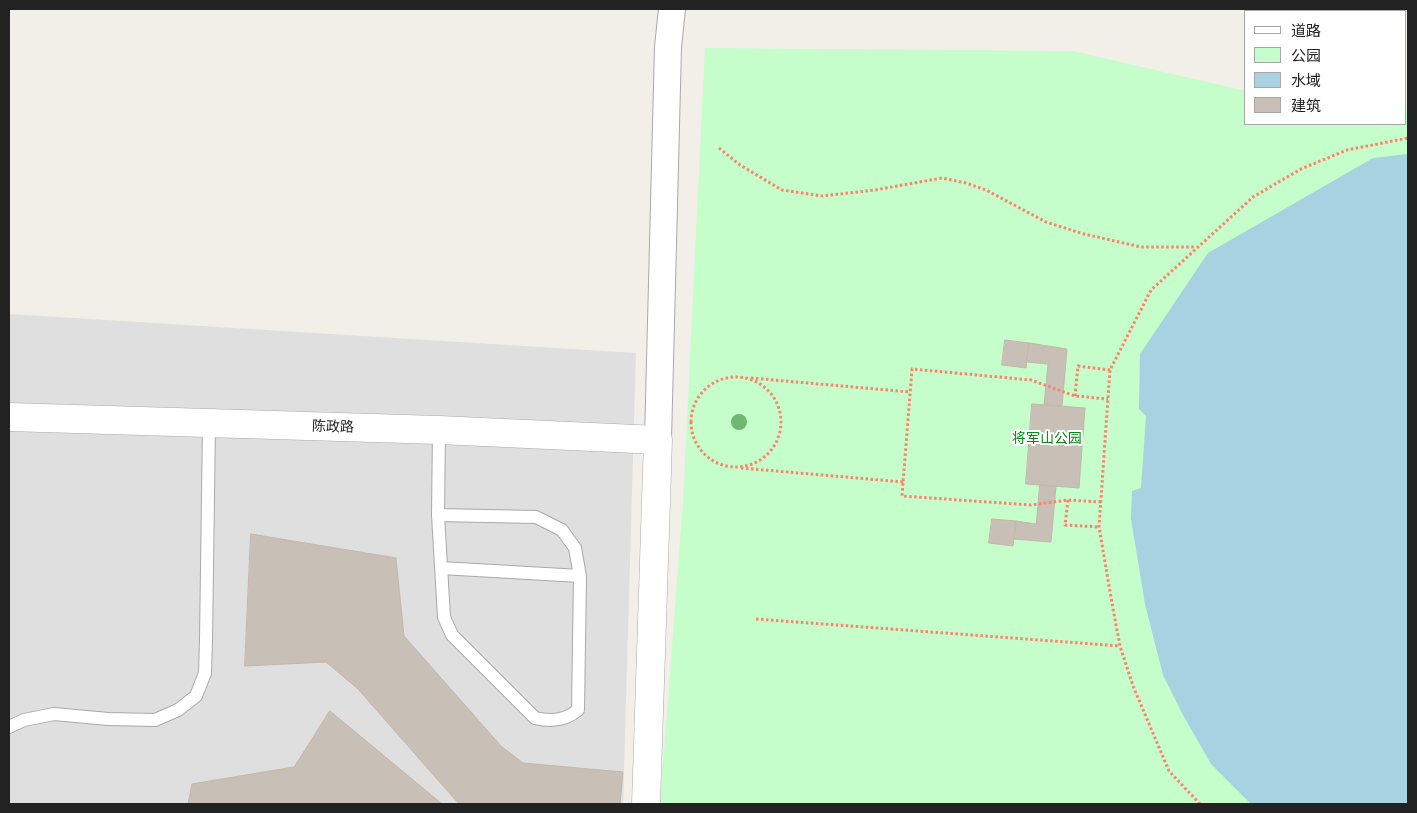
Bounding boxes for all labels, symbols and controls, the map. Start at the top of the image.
legend [1244,10,1407,125]
text: 道路 [1291,21,1321,40]
text: 公园 [1291,46,1321,65]
text: 水域 [1291,71,1321,90]
text: 建筑 [1291,96,1321,115]
street label: 陈政路 [312,418,354,436]
park label: 将军山公园 [1012,431,1082,447]

